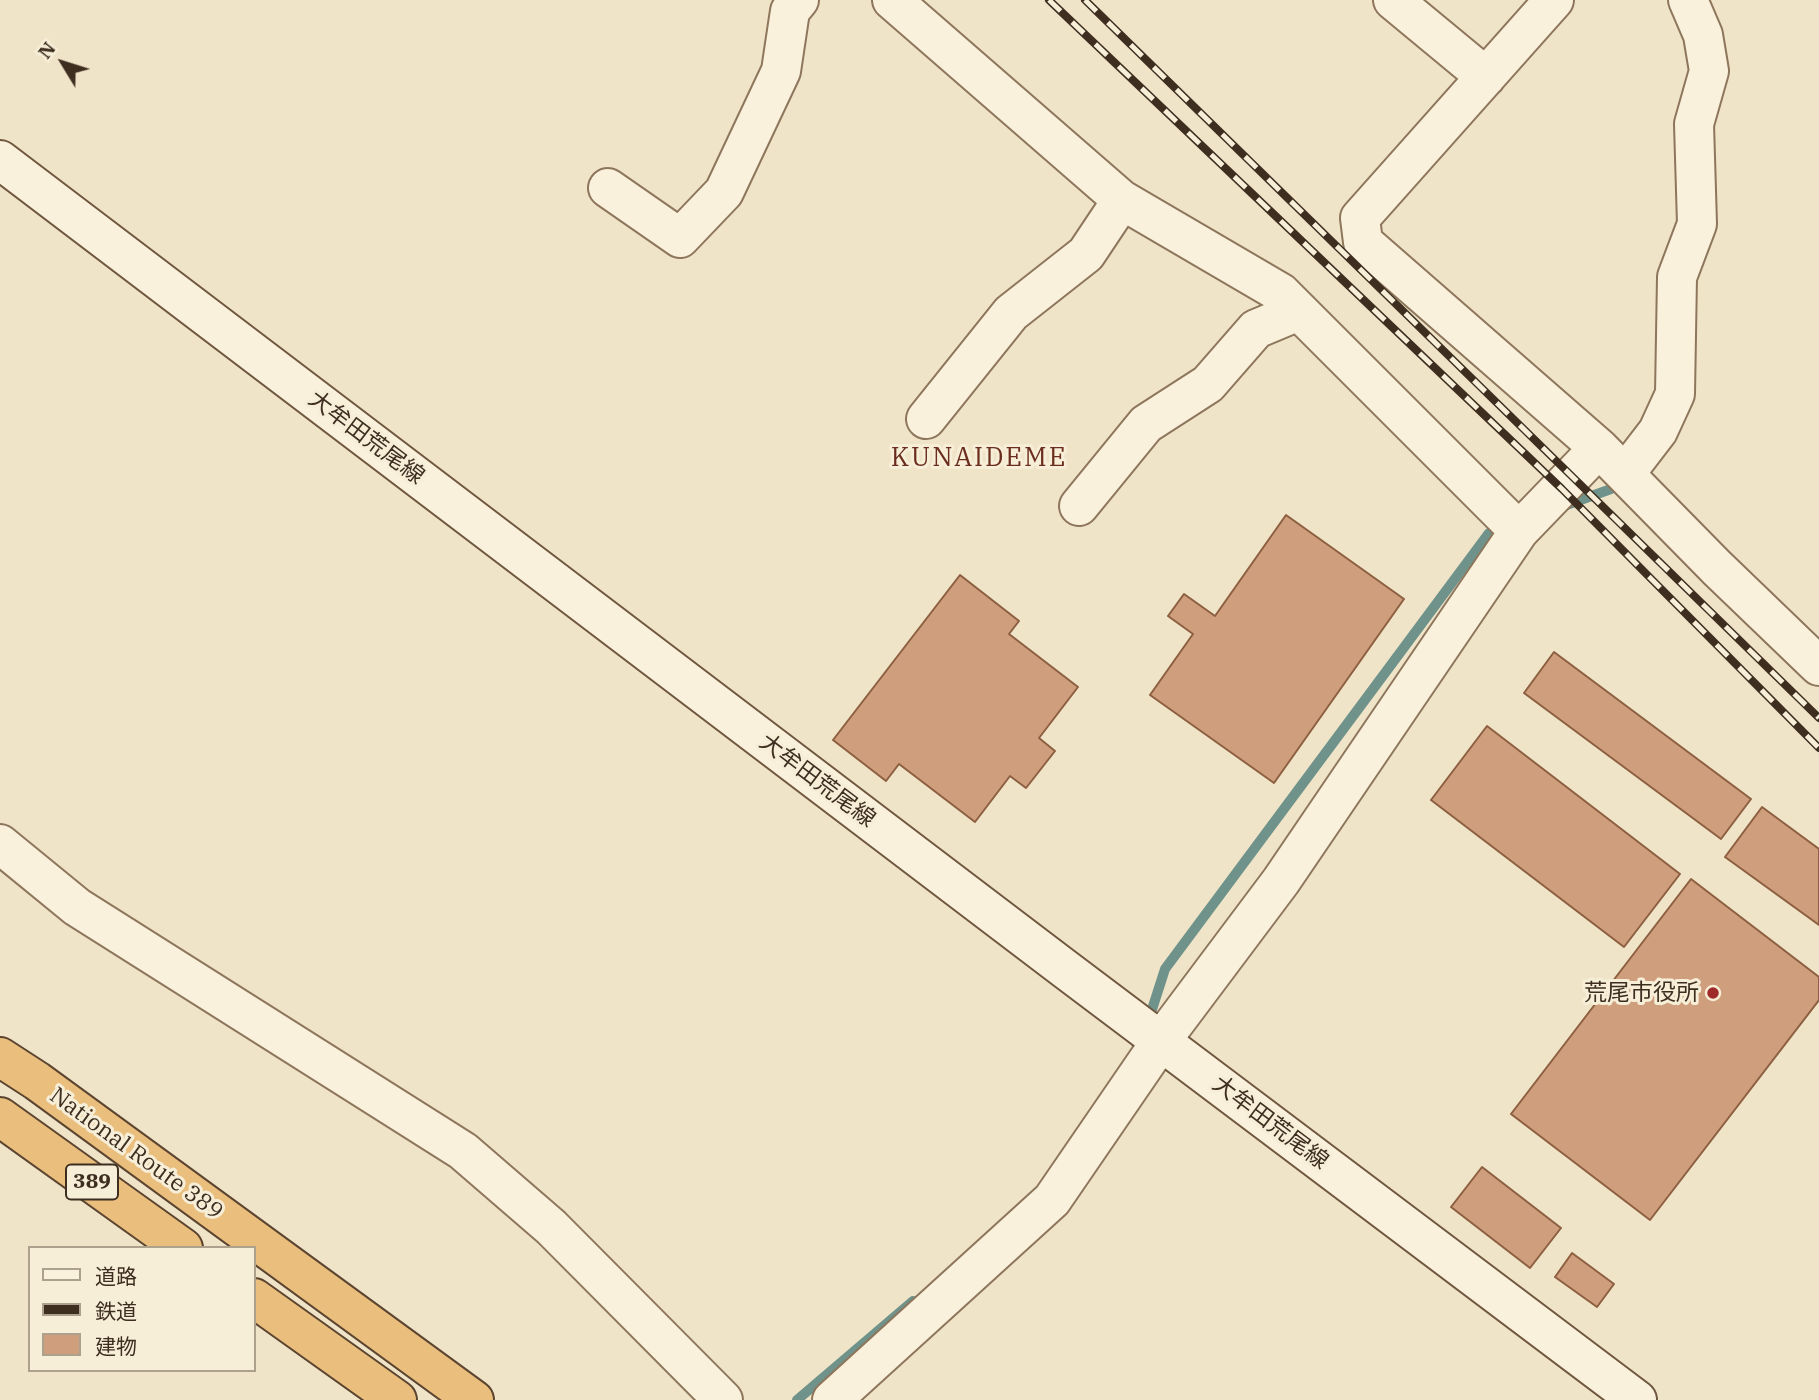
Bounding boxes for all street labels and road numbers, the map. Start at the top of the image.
street label: 大牟田荒尾線 [303,385,429,491]
street label: 大牟田荒尾線 [754,728,880,834]
street label: 大牟田荒尾線 [1207,1070,1333,1176]
street label: National Route 389 [44,1082,228,1226]
road number: 389 [66,1164,118,1200]

